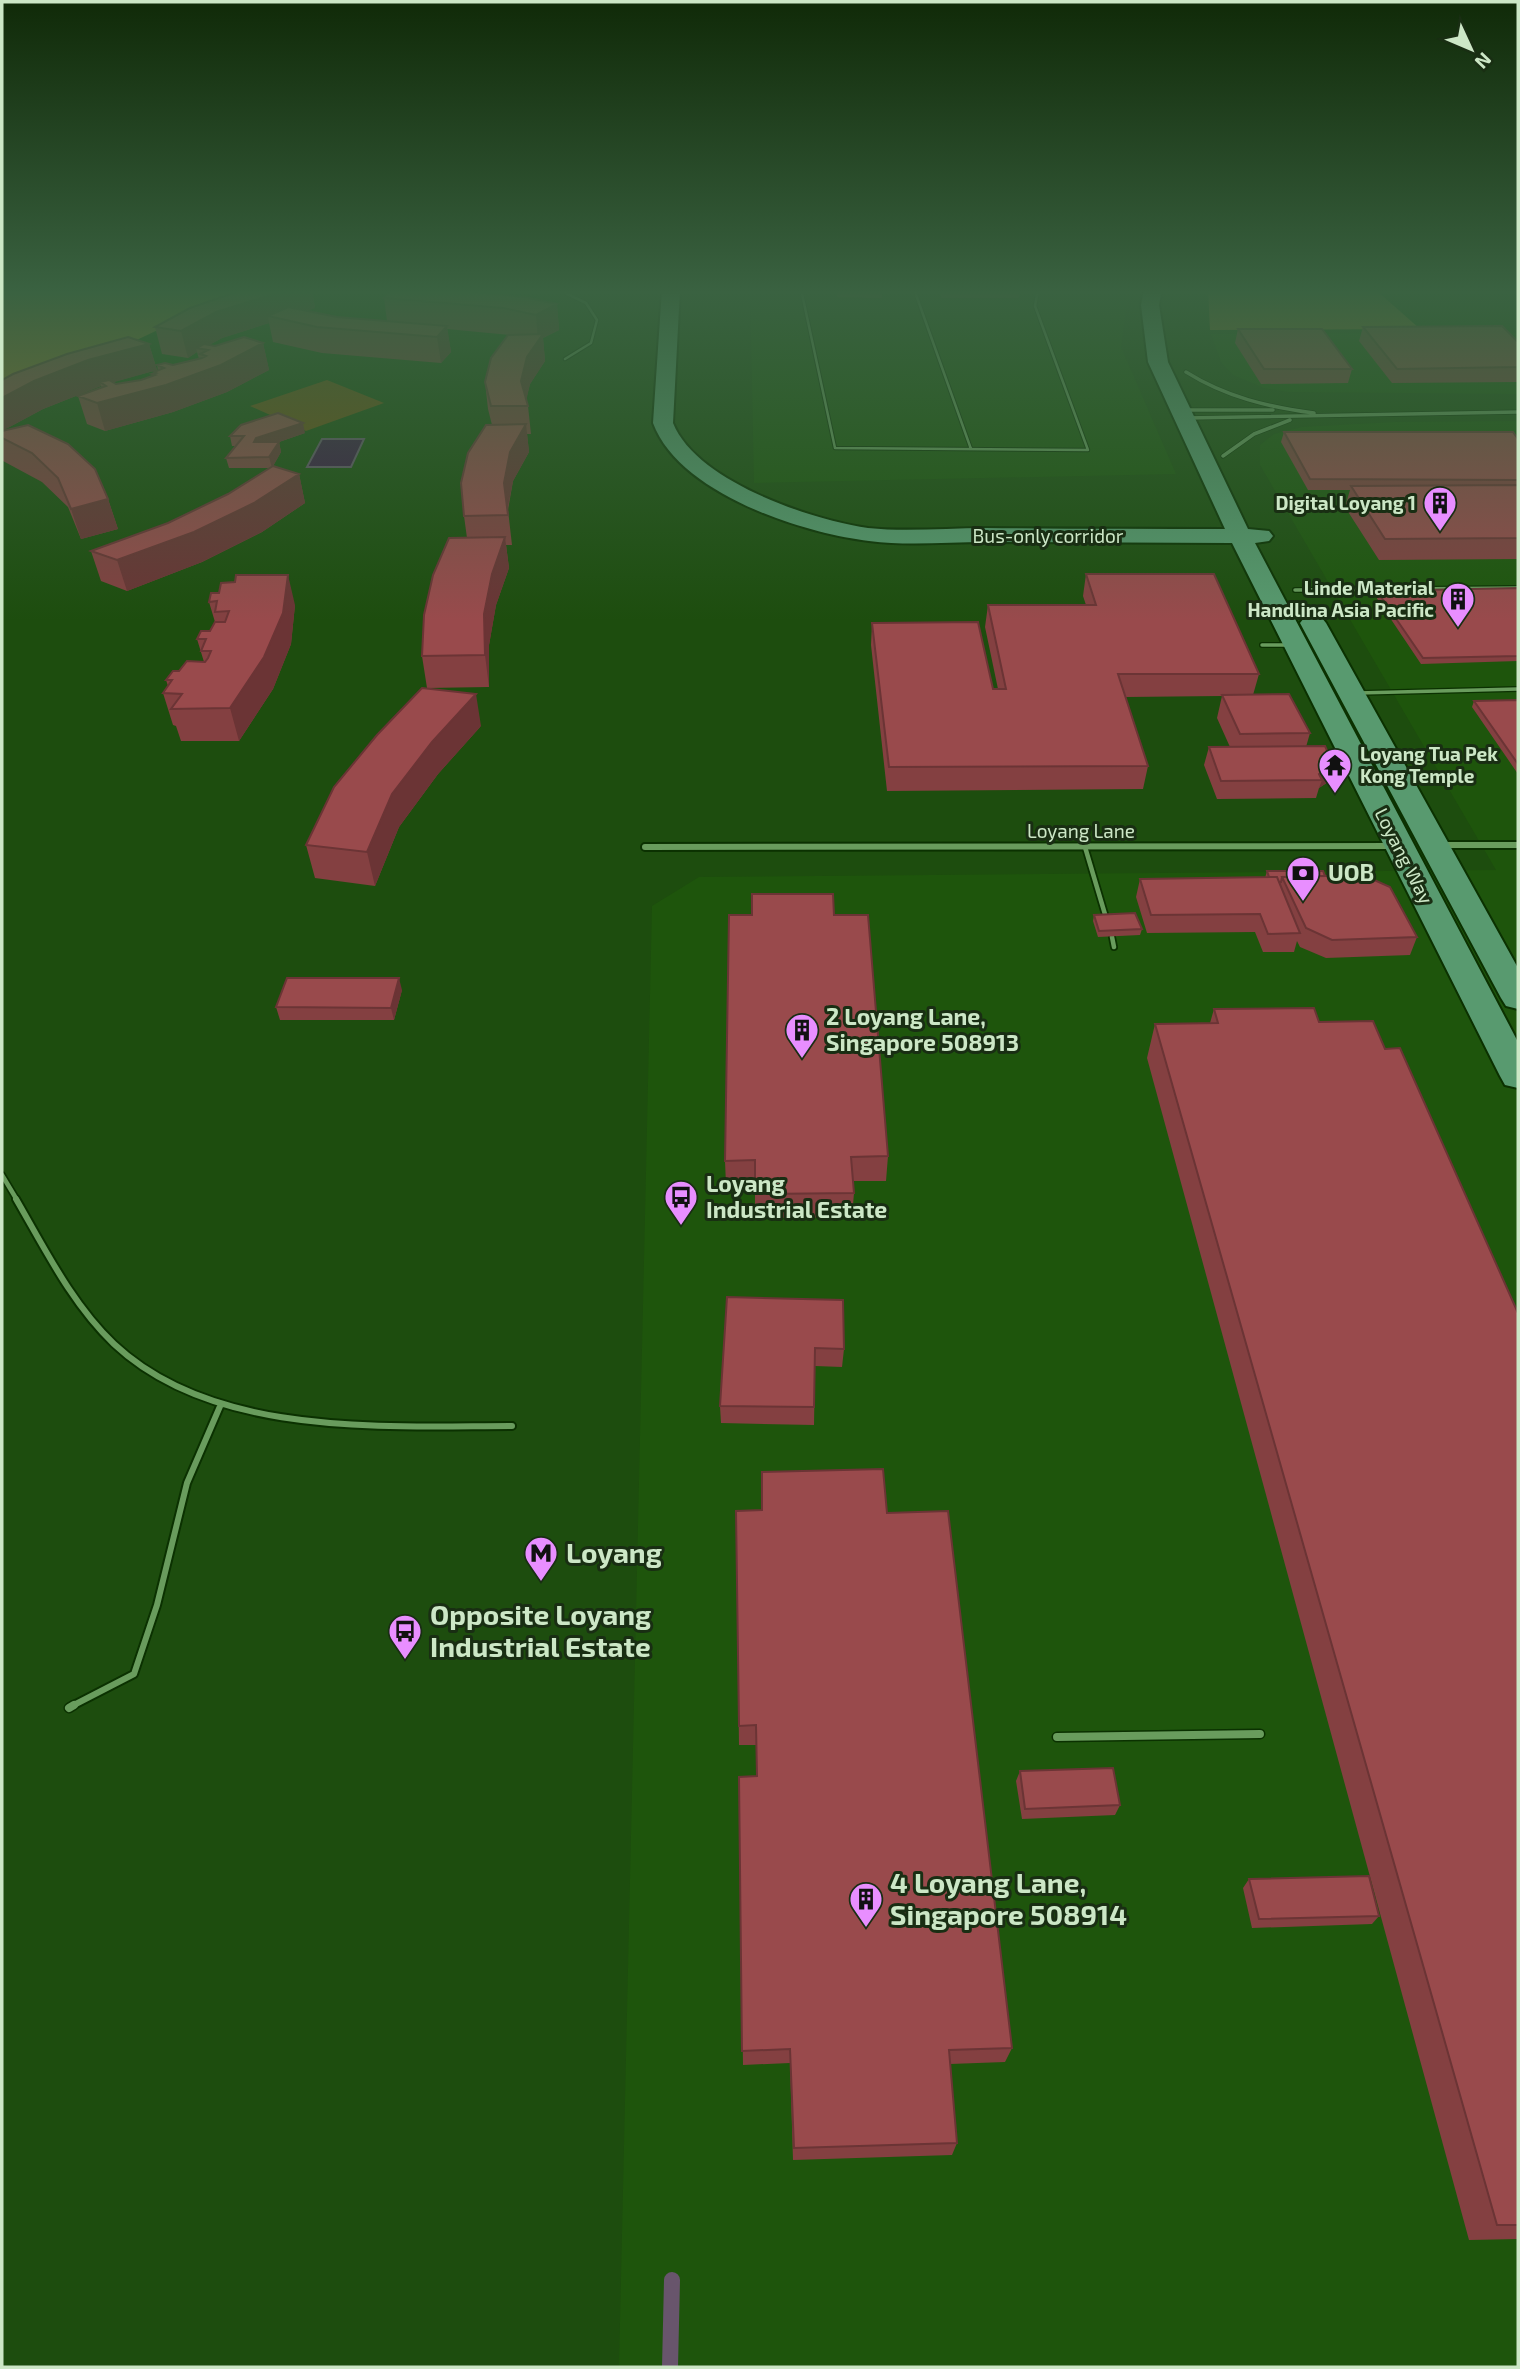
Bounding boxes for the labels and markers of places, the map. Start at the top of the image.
building icon: Digital Loyang 1 [1421,484,1459,533]
place label: Digital Loyang 1 [1276,491,1416,515]
place label: Linde Material Handlina Asia Pacific [1247,576,1435,621]
building icon: Linde Material Handlina Asia Pacific [1439,580,1477,629]
place label: Loyang Tua Pek Kong Temple [1360,742,1498,787]
temple icon: Loyang Tua Pek Kong Temple [1316,746,1354,795]
bank icon: UOB [1284,854,1322,903]
place label: UOB [1328,858,1374,886]
place label: 2 Loyang Lane, Singapore 508913 [826,1002,1019,1056]
building icon: 2 Loyang Lane, Singapore 508913 [783,1011,821,1060]
place label: Loyang Industrial Estate [706,1169,887,1223]
bus stop icon: Loyang Industrial Estate [662,1178,700,1227]
metro station icon: Loyang [522,1534,560,1583]
place label: Loyang [566,1535,662,1569]
place label: Opposite Loyang Industrial Estate [430,1597,651,1663]
bus stop icon: Opposite Loyang Industrial Estate [386,1612,424,1661]
place label: 4 Loyang Lane, Singapore 508914 [890,1865,1127,1931]
building icon: 4 Loyang Lane, Singapore 508914 [847,1880,885,1929]

